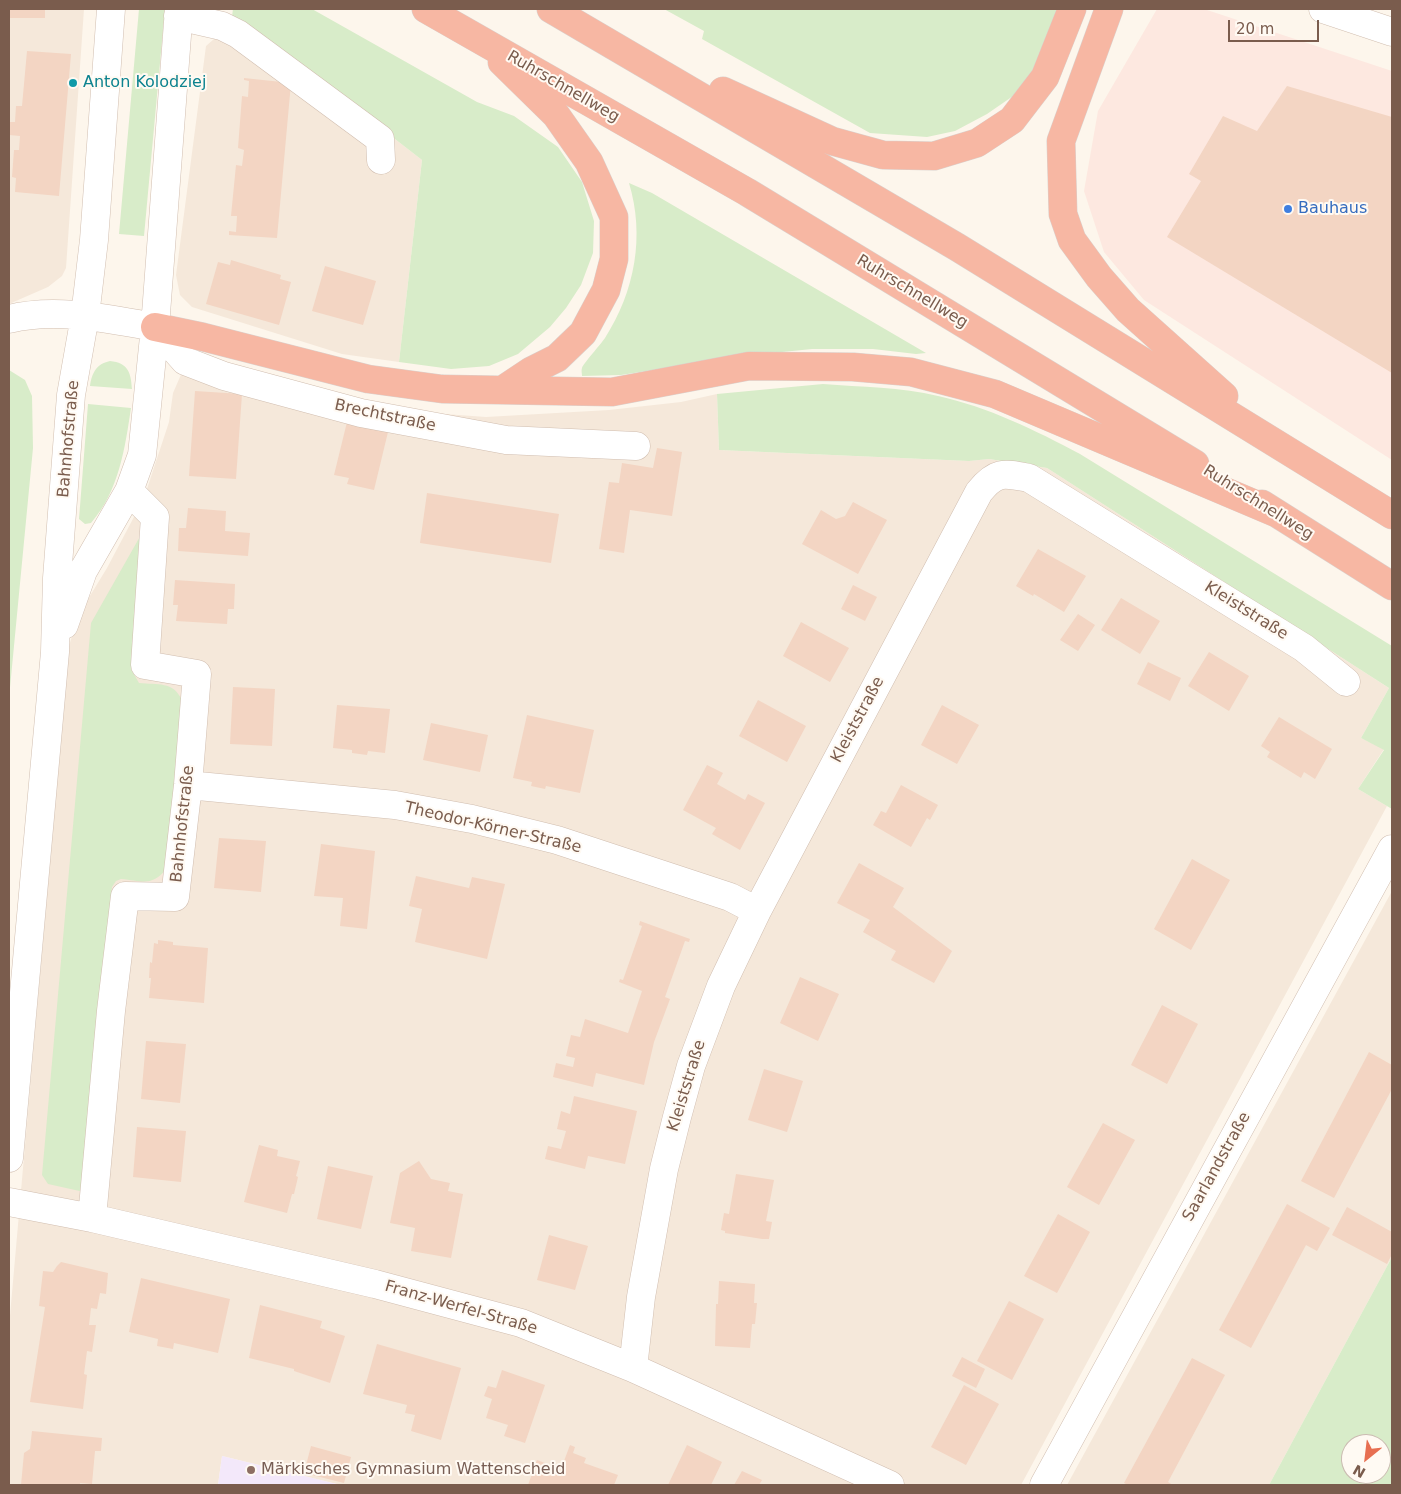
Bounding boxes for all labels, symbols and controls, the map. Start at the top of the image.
scale bar [1231,10,1322,42]
text: 20 m [1236,20,1274,38]
street label: Ruhrschnellweg [503,47,623,127]
place label: Anton Kolodziej [83,73,206,93]
marker: Anton Kolodziej [67,77,79,89]
place label: Bauhaus [1298,199,1367,219]
marker: Bauhaus [1282,203,1294,215]
street label: Ruhrschnellweg [853,251,971,333]
street label: Bahnhofstraße [54,380,84,498]
street label: Brechtstraße [333,396,437,436]
street label: Ruhrschnellweg [1199,461,1317,545]
street label: Kleiststraße [1201,578,1291,644]
street label: Kleiststraße [827,674,889,766]
street label: Bahnhofstraße [167,765,199,883]
street label: Theodor-Körner-Straße [403,798,583,858]
street label: Kleiststraße [664,1038,710,1134]
street label: Saarlandstraße [1179,1109,1255,1225]
street label: Franz-Werfel-Straße [383,1277,539,1339]
north arrow [1341,1434,1391,1484]
place label: Märkisches Gymnasium Wattenscheid [261,1460,565,1480]
text: N [1350,1461,1368,1481]
marker: Märkisches Gymnasium Wattenscheid [245,1464,257,1476]

